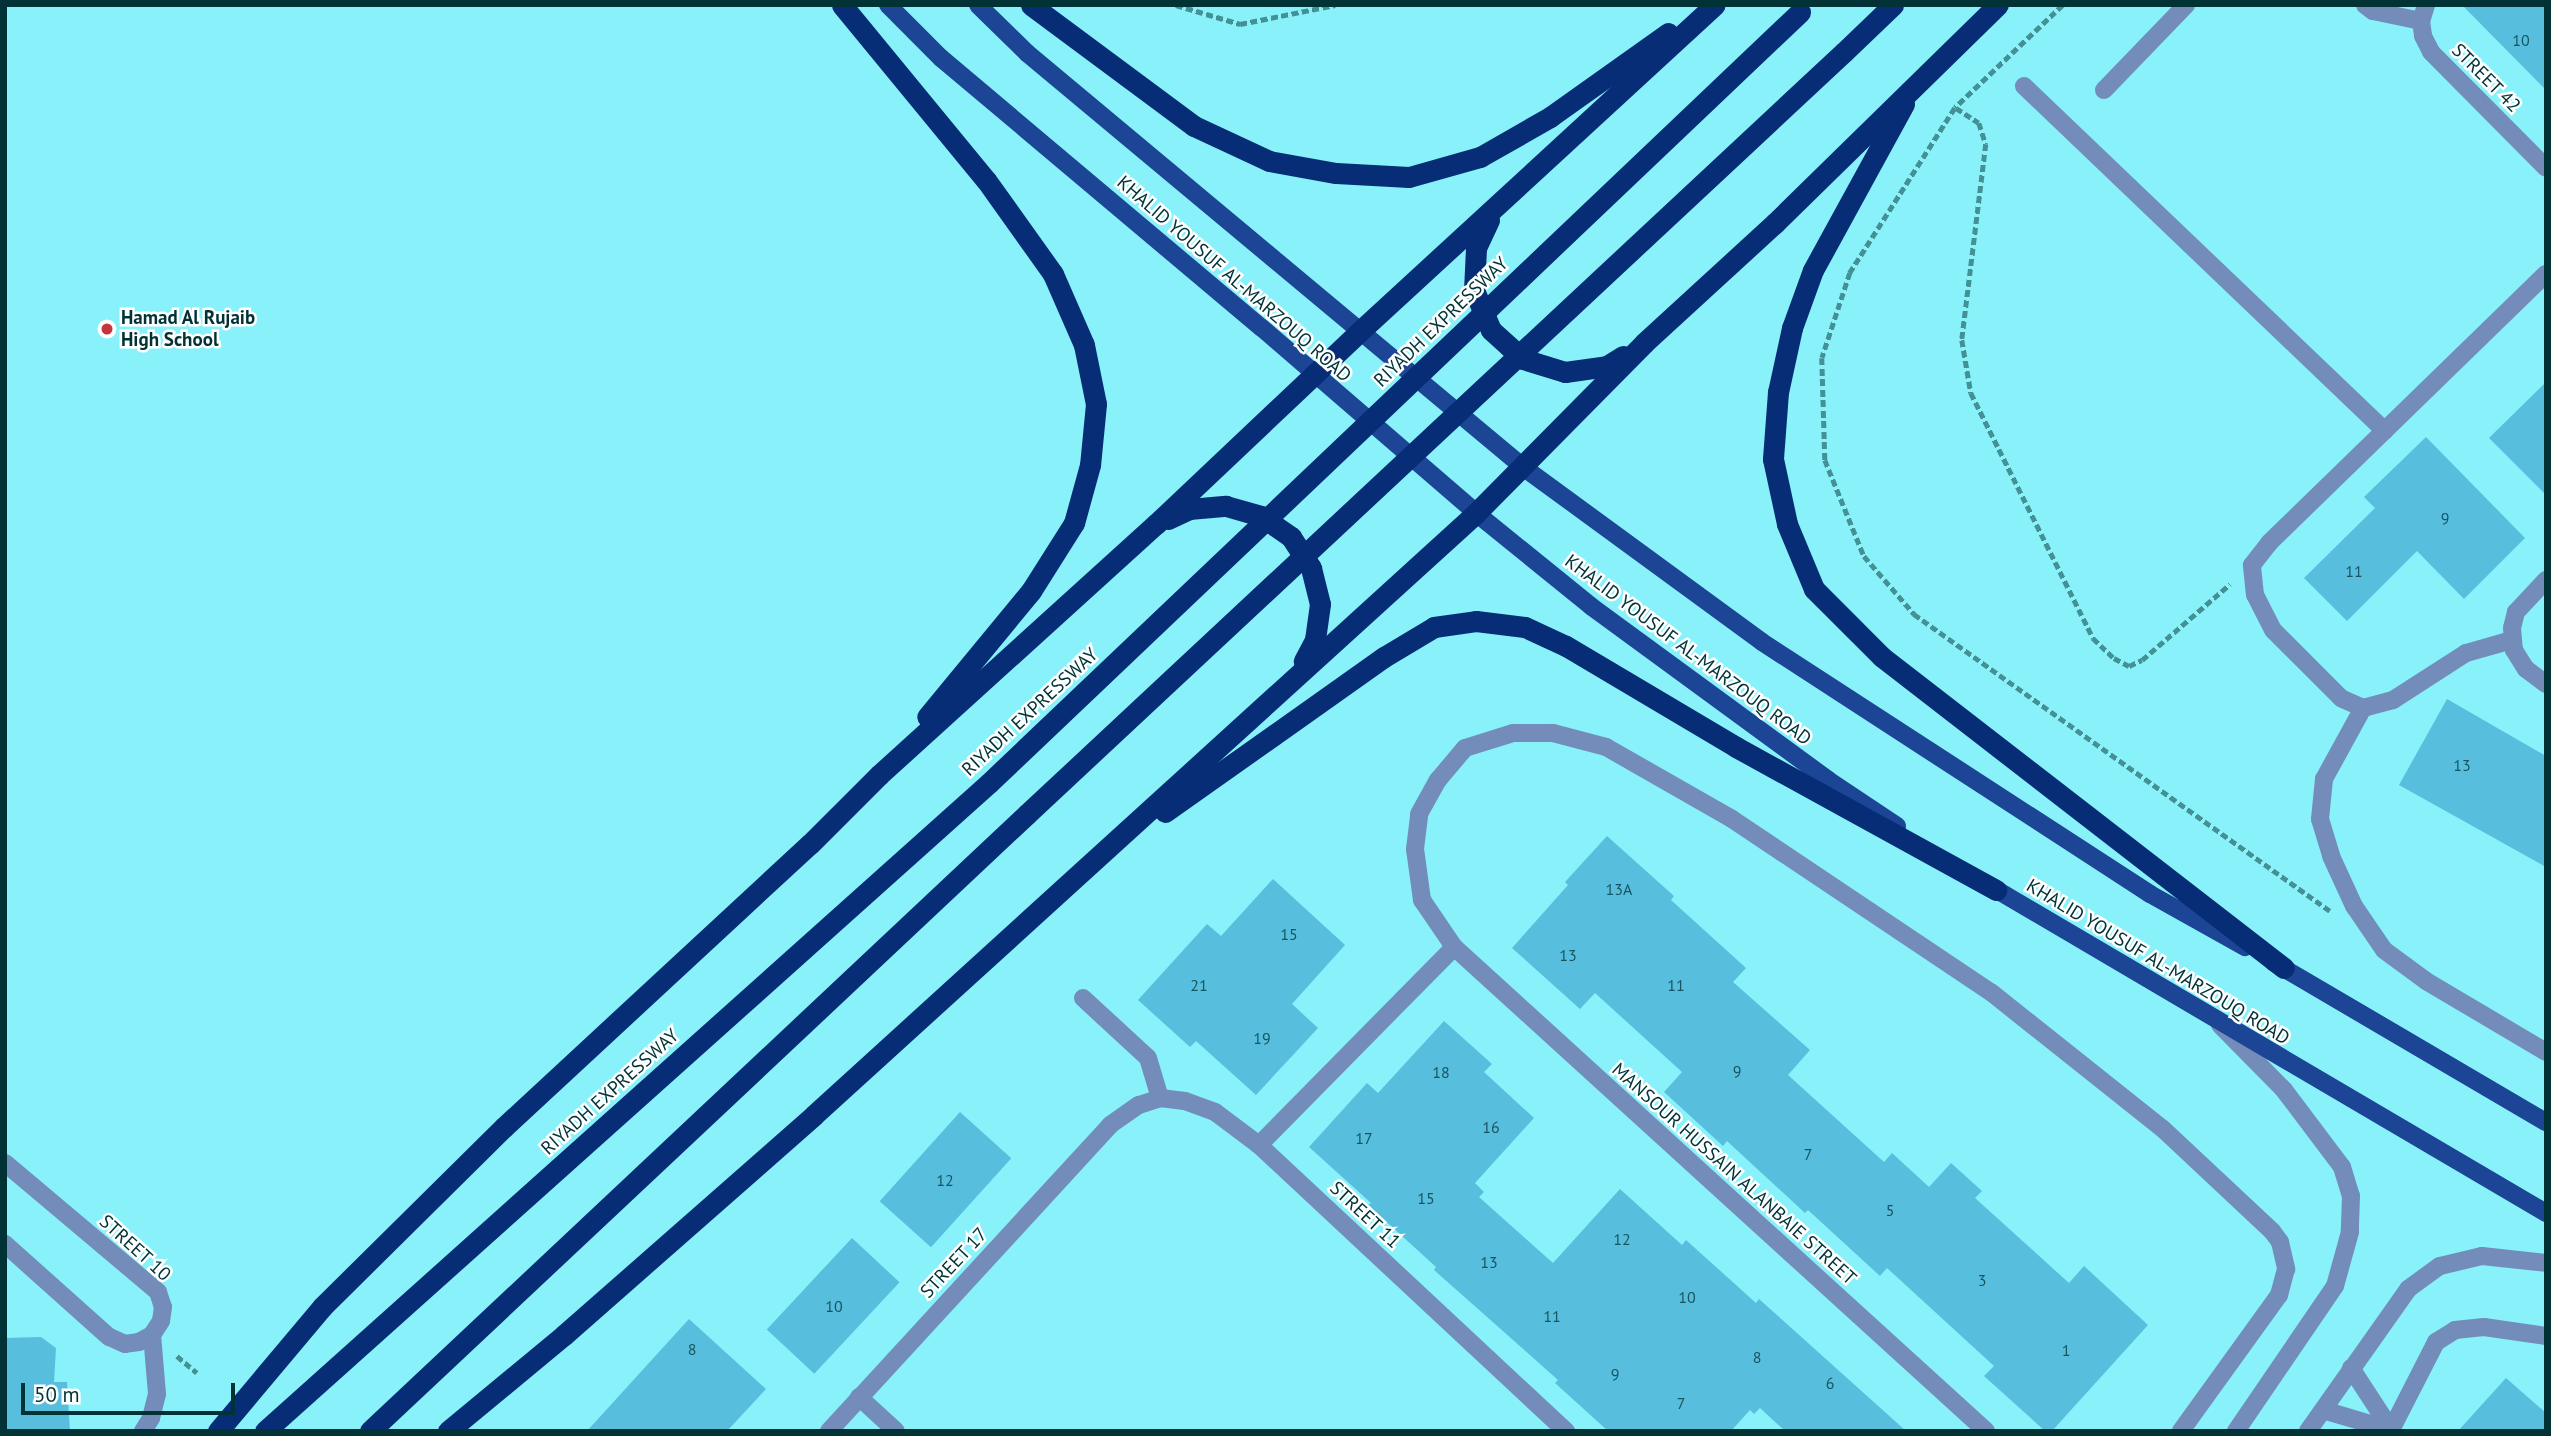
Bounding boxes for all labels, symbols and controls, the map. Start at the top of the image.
house number: 10 [2512,30,2530,50]
street label: STREET 42 [2447,39,2525,117]
street label: KHALID YOUSUF AL-MARZOUQ ROAD [1112,171,1356,387]
street label: RIYADH EXPRESSWAY [1369,252,1513,392]
place label: Hamad Al Rujaib High School [121,307,256,351]
marker: Hamad Al Rujaib High School [99,321,115,337]
house number: 9 [2441,508,2449,528]
street label: KHALID YOUSUF AL-MARZOUQ ROAD [1560,549,1816,751]
house number: 11 [2345,561,2363,581]
street label: RIYADH EXPRESSWAY [957,643,1103,781]
house number: 13 [2453,755,2471,775]
street label: KHALID YOUSUF AL-MARZOUQ ROAD [2022,874,2294,1050]
house number: 13A [1606,879,1632,899]
house number: 15 [1280,924,1298,944]
house number: 13 [1559,945,1577,965]
house number: 21 [1190,975,1208,995]
house number: 11 [1667,975,1685,995]
street label: RIYADH EXPRESSWAY [536,1024,684,1160]
house number: 19 [1253,1028,1271,1048]
street label: MANSOUR HUSSAIN ALANBAIE STREET [1607,1058,1861,1290]
house number: 9 [1733,1061,1741,1081]
house number: 18 [1432,1062,1450,1082]
house number: 16 [1482,1117,1500,1137]
house number: 17 [1355,1128,1373,1148]
house number: 7 [1804,1144,1812,1164]
house number: 12 [936,1170,954,1190]
street label: STREET 11 [1325,1176,1405,1254]
house number: 15 [1417,1188,1435,1208]
house number: 5 [1886,1200,1894,1220]
street label: STREET 10 [94,1210,176,1286]
street label: STREET 17 [915,1223,993,1303]
house number: 12 [1613,1229,1631,1249]
house number: 13 [1480,1252,1498,1272]
house number: 3 [1978,1270,1986,1290]
house number: 10 [1678,1287,1696,1307]
house number: 10 [825,1296,843,1316]
house number: 11 [1543,1306,1561,1326]
house number: 8 [688,1339,696,1359]
house number: 1 [2062,1340,2070,1360]
house number: 8 [1753,1347,1761,1367]
house number: 9 [1611,1364,1619,1384]
scale bar [24,1370,238,1414]
house number: 6 [1826,1373,1834,1393]
text: 50 m [34,1381,80,1408]
house number: 7 [1677,1393,1685,1413]

